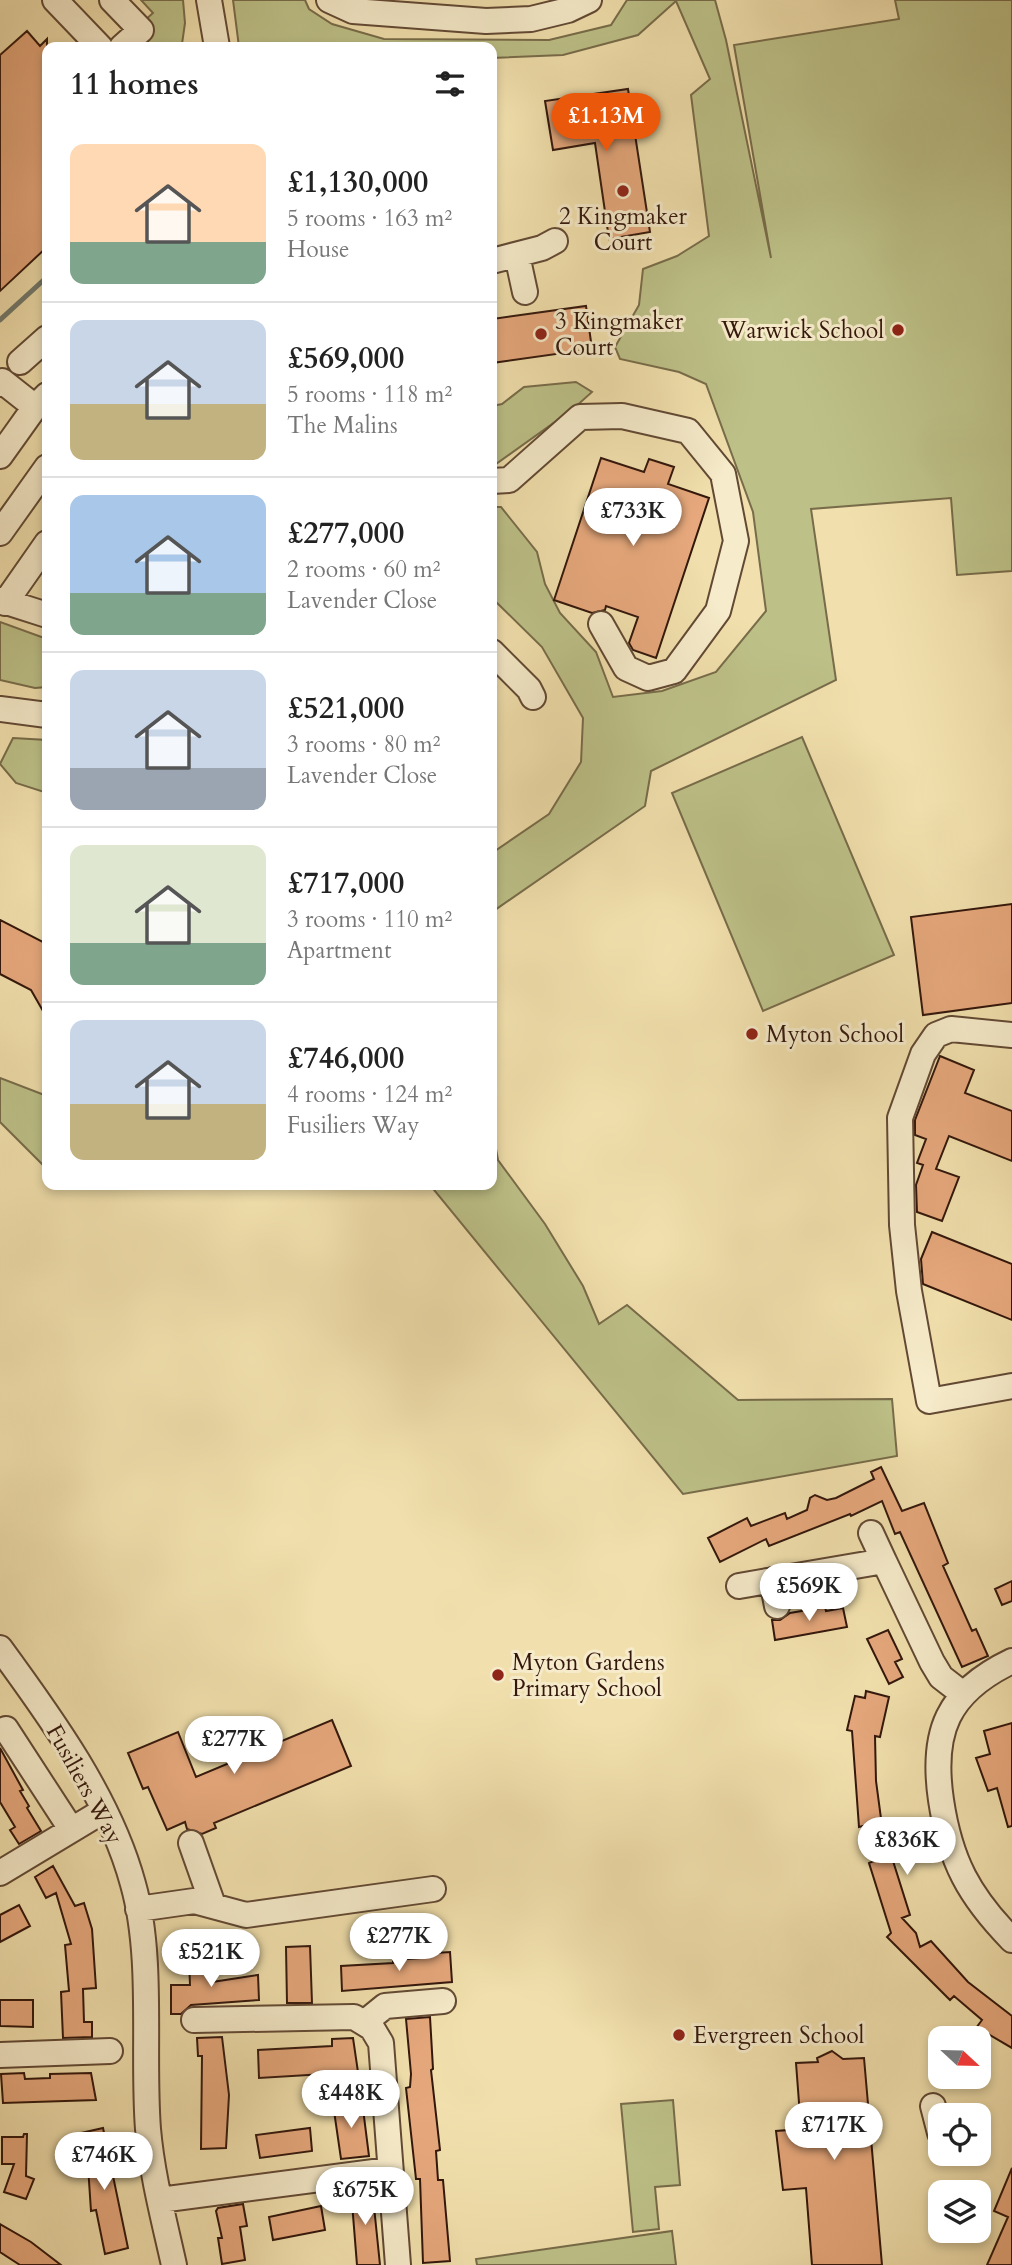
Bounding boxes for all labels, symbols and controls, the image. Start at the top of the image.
text: 11 homes [70,64,199,105]
icon: filters [431,65,469,103]
pin: £1.13M [549,94,663,153]
text: £1.13M [568,100,644,131]
text: £1,130,000 [287,162,428,203]
icon: home [126,172,210,256]
marker: 2 Kingmaker Court [615,183,631,199]
place label: 2 Kingmaker Court [559,201,688,258]
text: 5 rooms · 163 m² [287,203,452,234]
text: House [287,234,349,265]
place label: 3 Kingmaker Court [555,306,684,363]
place label: Warwick School [720,315,884,346]
marker: Warwick School [890,322,906,338]
marker: 3 Kingmaker Court [533,326,549,342]
text: £569,000 [287,338,404,379]
icon: home [126,348,210,432]
text: 5 rooms · 118 m² [287,379,452,410]
text: The Malins [287,410,398,441]
pin: £733K [584,489,682,548]
text: £733K [600,495,666,526]
text: £277,000 [287,513,404,554]
icon: home [126,523,210,607]
text: 2 rooms · 60 m² [287,554,440,585]
text: Lavender Close [287,585,437,616]
text: £521,000 [287,688,404,729]
icon: home [126,698,210,782]
text: 3 rooms · 80 m² [287,729,440,760]
text: Lavender Close [287,760,437,791]
text: £717,000 [287,863,404,904]
icon: home [126,873,210,957]
text: 3 rooms · 110 m² [287,904,452,935]
text: Apartment [287,935,391,966]
place label: Myton School [766,1019,904,1050]
marker: Myton School [744,1026,760,1042]
text: £746,000 [287,1038,404,1079]
icon: home [126,1048,210,1132]
text: 4 rooms · 124 m² [287,1079,452,1110]
text: Fusiliers Way [287,1110,419,1141]
pin: £569K [760,1564,858,1623]
text: £569K [776,1570,842,1601]
place label: Myton Gardens Primary School [512,1647,665,1704]
marker: Myton Gardens Primary School [490,1667,506,1683]
pin: £277K [185,1716,283,1776]
street label: Fusiliers Way [39,1719,130,1850]
text: £277K [201,1723,267,1754]
pin: £836K [858,1818,956,1877]
text: £836K [874,1824,940,1855]
pin: £277K [350,1913,448,1973]
text: £277K [366,1920,432,1951]
pin: £521K [162,1930,260,1989]
text: £521K [178,1936,244,1967]
place label: Evergreen School [693,2020,865,2051]
north arrow [928,2026,990,2090]
map controls [928,2026,991,2243]
marker: Evergreen School [671,2027,687,2043]
pin: £448K [302,2070,400,2130]
text: £448K [318,2077,384,2108]
pin: £717K [785,2102,883,2162]
button: locate [928,2103,991,2166]
text: £717K [801,2109,867,2140]
pin: £746K [55,2132,153,2192]
text: £746K [71,2139,137,2170]
pin: £675K [316,2168,414,2227]
text: £675K [332,2174,398,2205]
button: layers [928,2180,991,2243]

